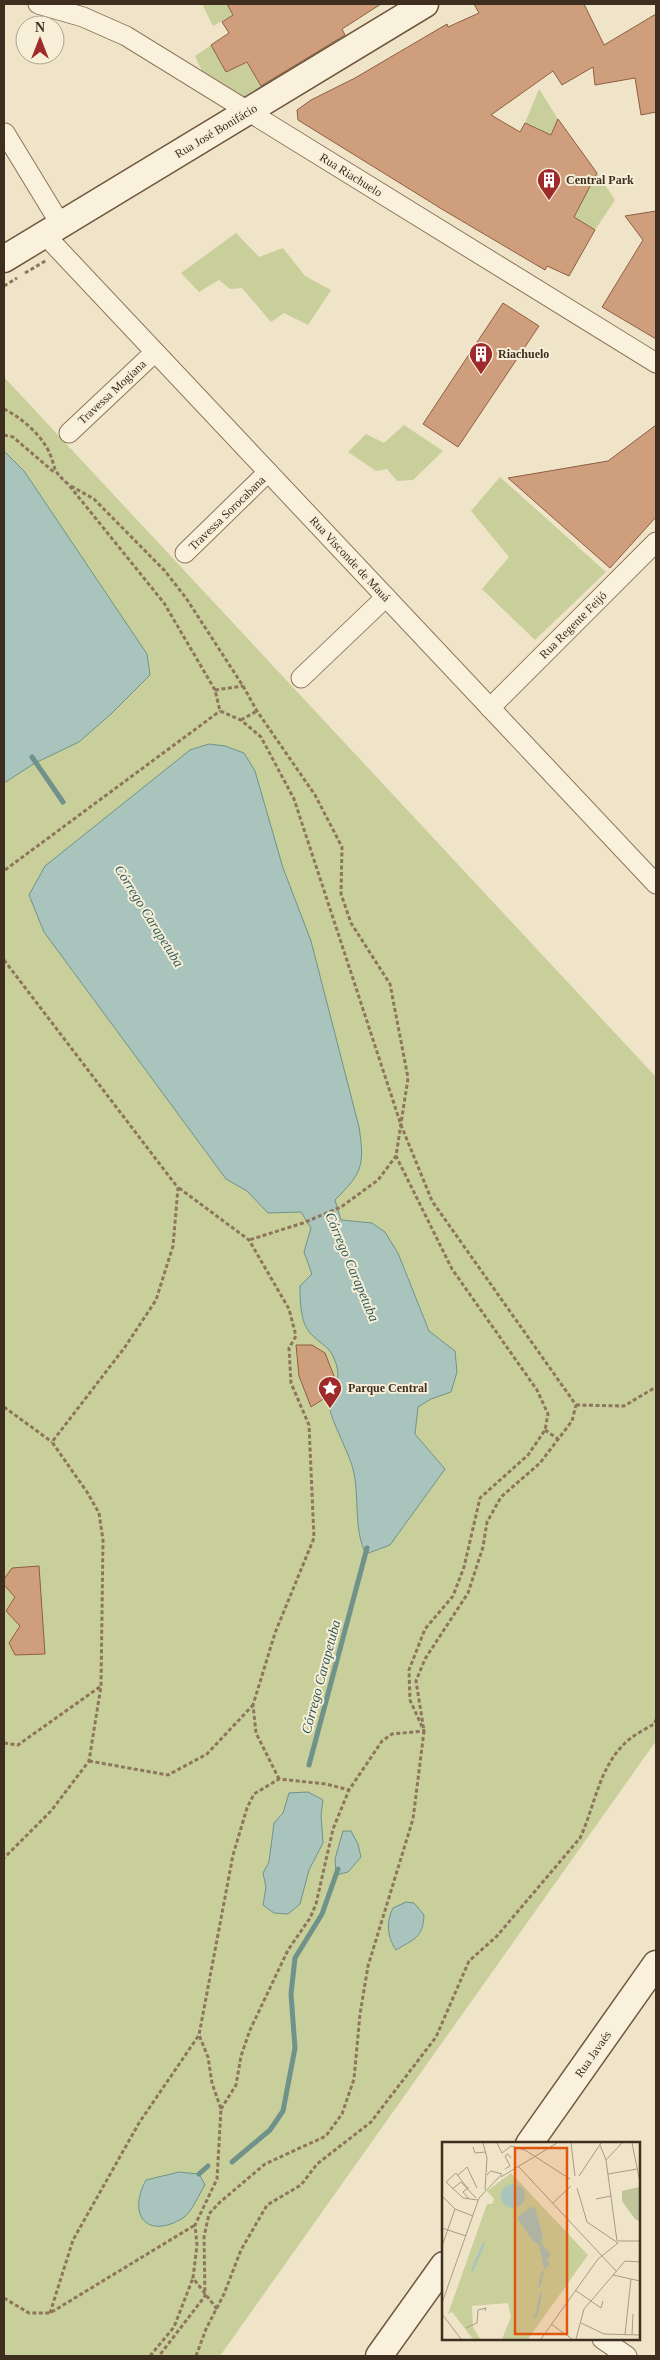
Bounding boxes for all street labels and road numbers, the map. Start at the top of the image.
street label: Rua José Bonifácio [172,101,260,161]
street label: Rua Riachuelo [317,150,385,200]
street label: Travessa Mogiana [75,356,149,427]
street label: Travessa Sorocabana [186,472,269,553]
street label: Rua Visconde de Mauá [307,513,394,605]
street label: Rua Regente Feijó [536,588,610,662]
street label: Rua Javaés [572,2028,614,2080]

